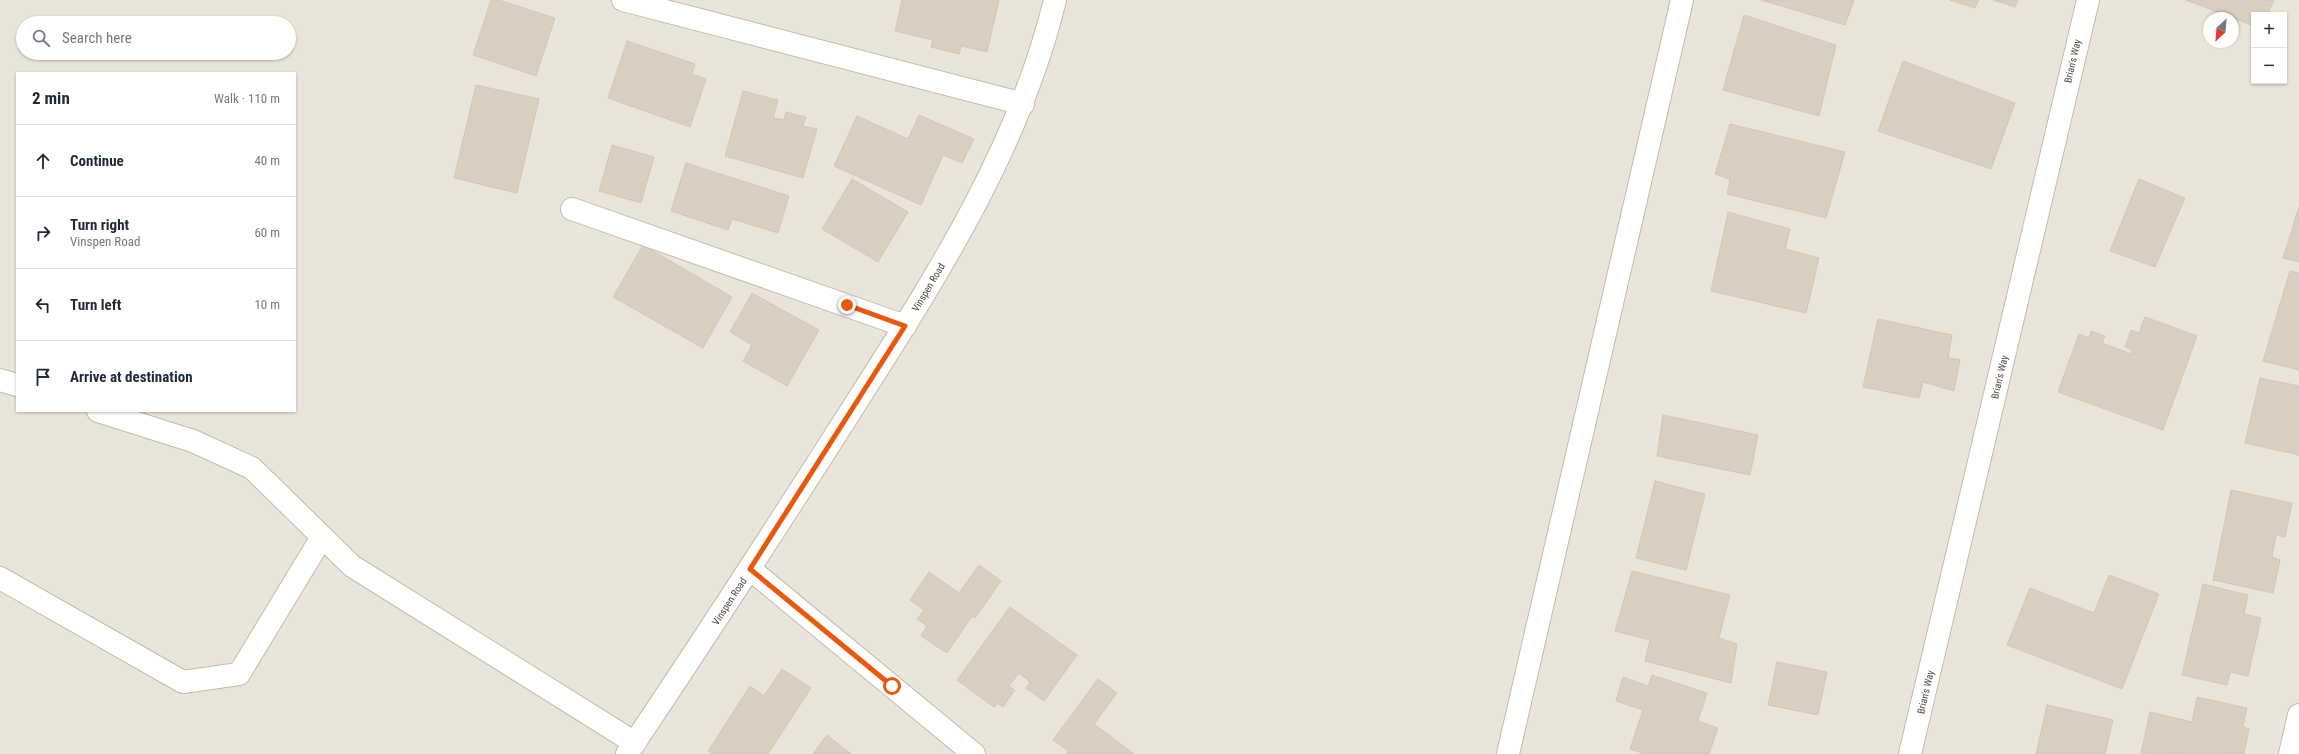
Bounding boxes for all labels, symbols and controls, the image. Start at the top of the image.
north arrow [2203,12,2239,48]
map controls [2251,12,2287,84]
button: + [2251,12,2287,48]
search box [16,16,296,60]
icon: search [30,27,52,49]
text: Search here [62,29,132,47]
street label: Brian's Way [2062,38,2083,84]
button: − [2251,48,2287,84]
text: 2 min [32,88,70,108]
text: Walk · 110 m [214,91,280,106]
icon: ahead [32,150,54,172]
text: Continue [70,152,124,170]
text: 40 m [254,153,280,168]
text: Turn right [70,216,129,234]
icon: right [32,222,54,244]
text: 60 m [254,225,280,240]
text: Vinspen Road [70,234,140,249]
street label: Vinspen Road [910,261,947,313]
icon: left [32,294,54,316]
text: Turn left [70,296,121,314]
route end [838,296,856,314]
text: 10 m [254,297,280,312]
street label: Brian's Way [1989,354,2010,400]
icon: arrive [32,366,54,388]
text: Arrive at destination [70,368,193,386]
street label: Vinspen Road [710,576,749,627]
street label: Brian's Way [1915,669,1936,715]
route start [883,677,901,695]

